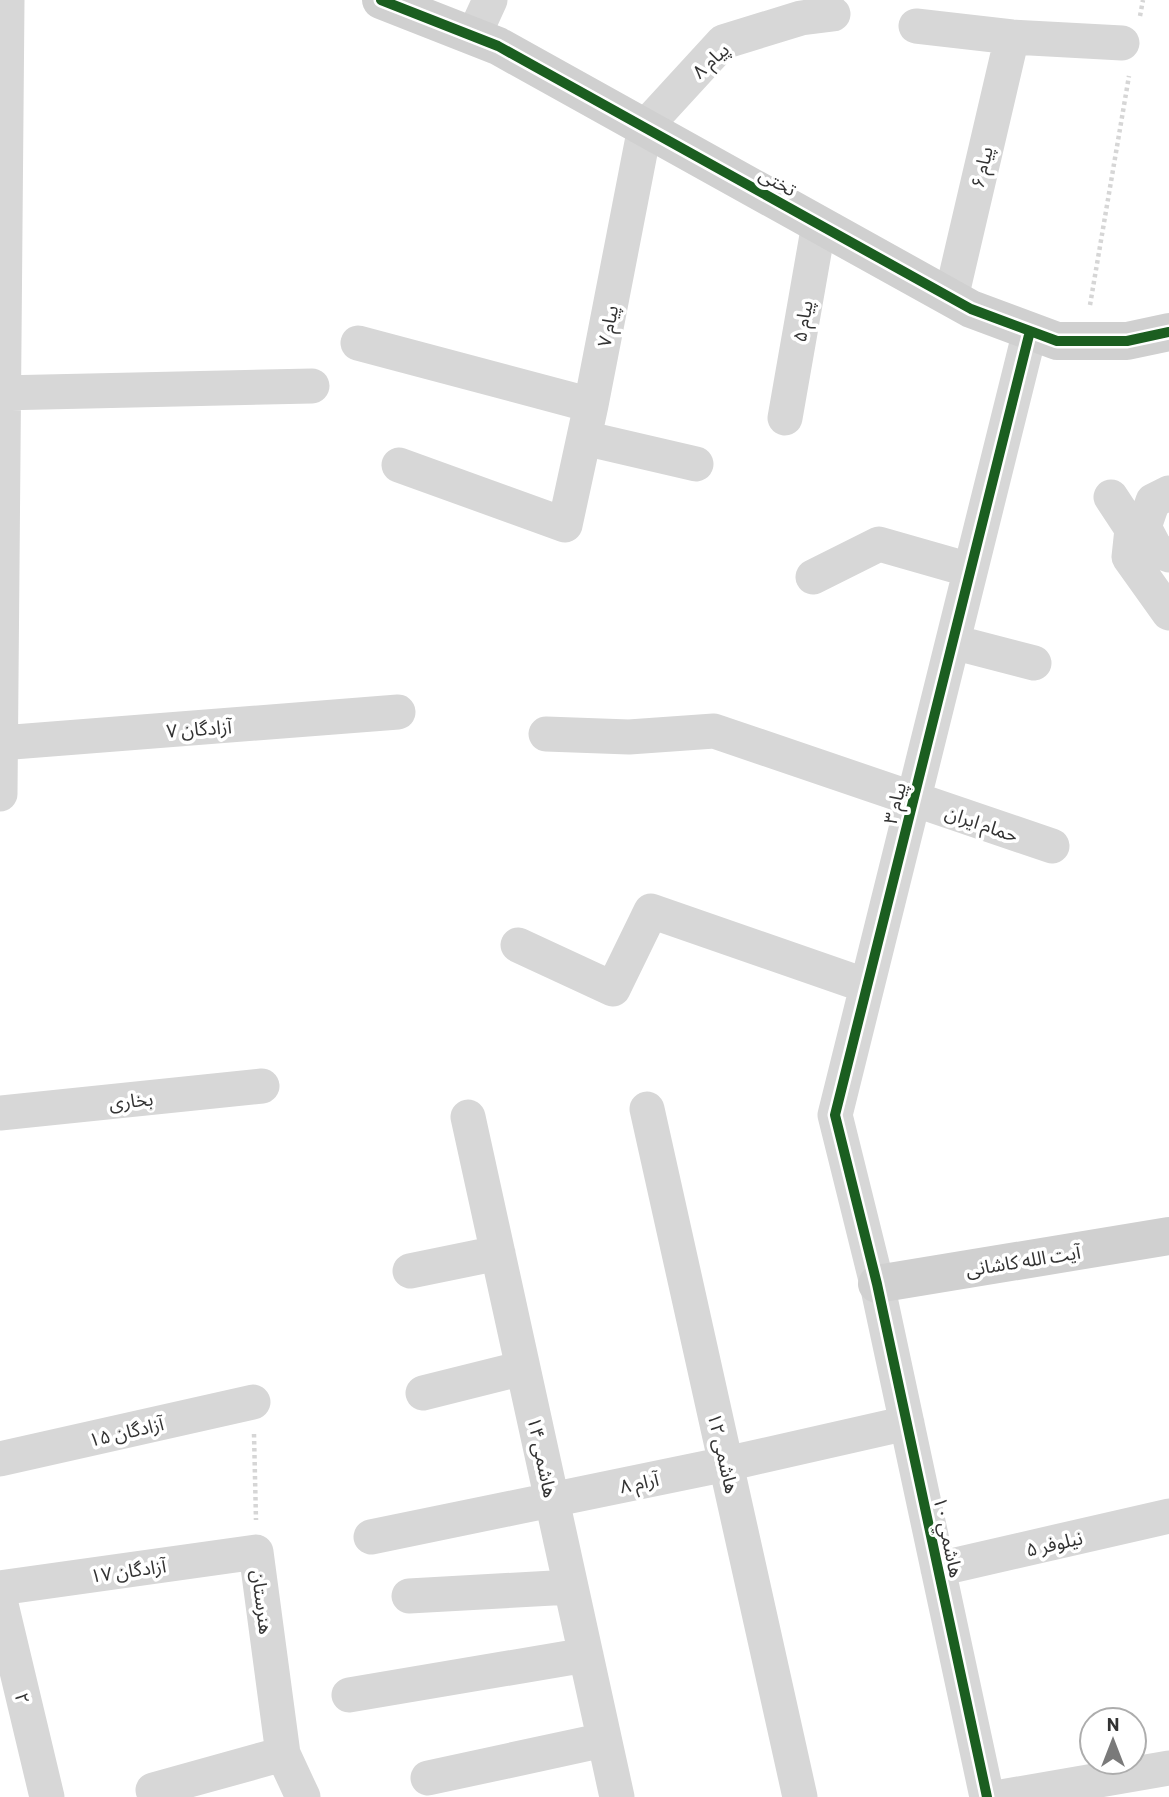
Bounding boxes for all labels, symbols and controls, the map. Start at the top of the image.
street label: پیام ۸ [687,37,736,86]
street label: پیام ۶ [965,144,1001,191]
street label: تختی [755,162,801,201]
street label: پیام ۵ [787,298,821,344]
street label: پیام ۷ [592,303,626,350]
street label: آزادگان ۷ [165,714,234,743]
street label: پيام ۳ [878,780,914,827]
street label: حمام ایران [941,800,1021,850]
street label: بخاری [108,1086,154,1115]
street label: آیت الله کاشانی [964,1239,1084,1281]
street label: آزادگان ۱۵ [86,1411,167,1452]
street label: هاشمی ۱۲ [703,1411,744,1496]
street label: هاشمی ۱۴ [522,1415,563,1500]
street label: آرام ۸ [617,1466,663,1501]
street label: هاشمي ۱۰ [925,1495,969,1580]
street label: نیلوفر ۵ [1023,1525,1085,1562]
street label: آزادگان ۱۷ [89,1553,169,1588]
street label: هنرستان [247,1568,278,1636]
street label: ۲ [11,1690,35,1706]
north arrow [1078,1706,1148,1776]
text: N [1107,1712,1119,1735]

